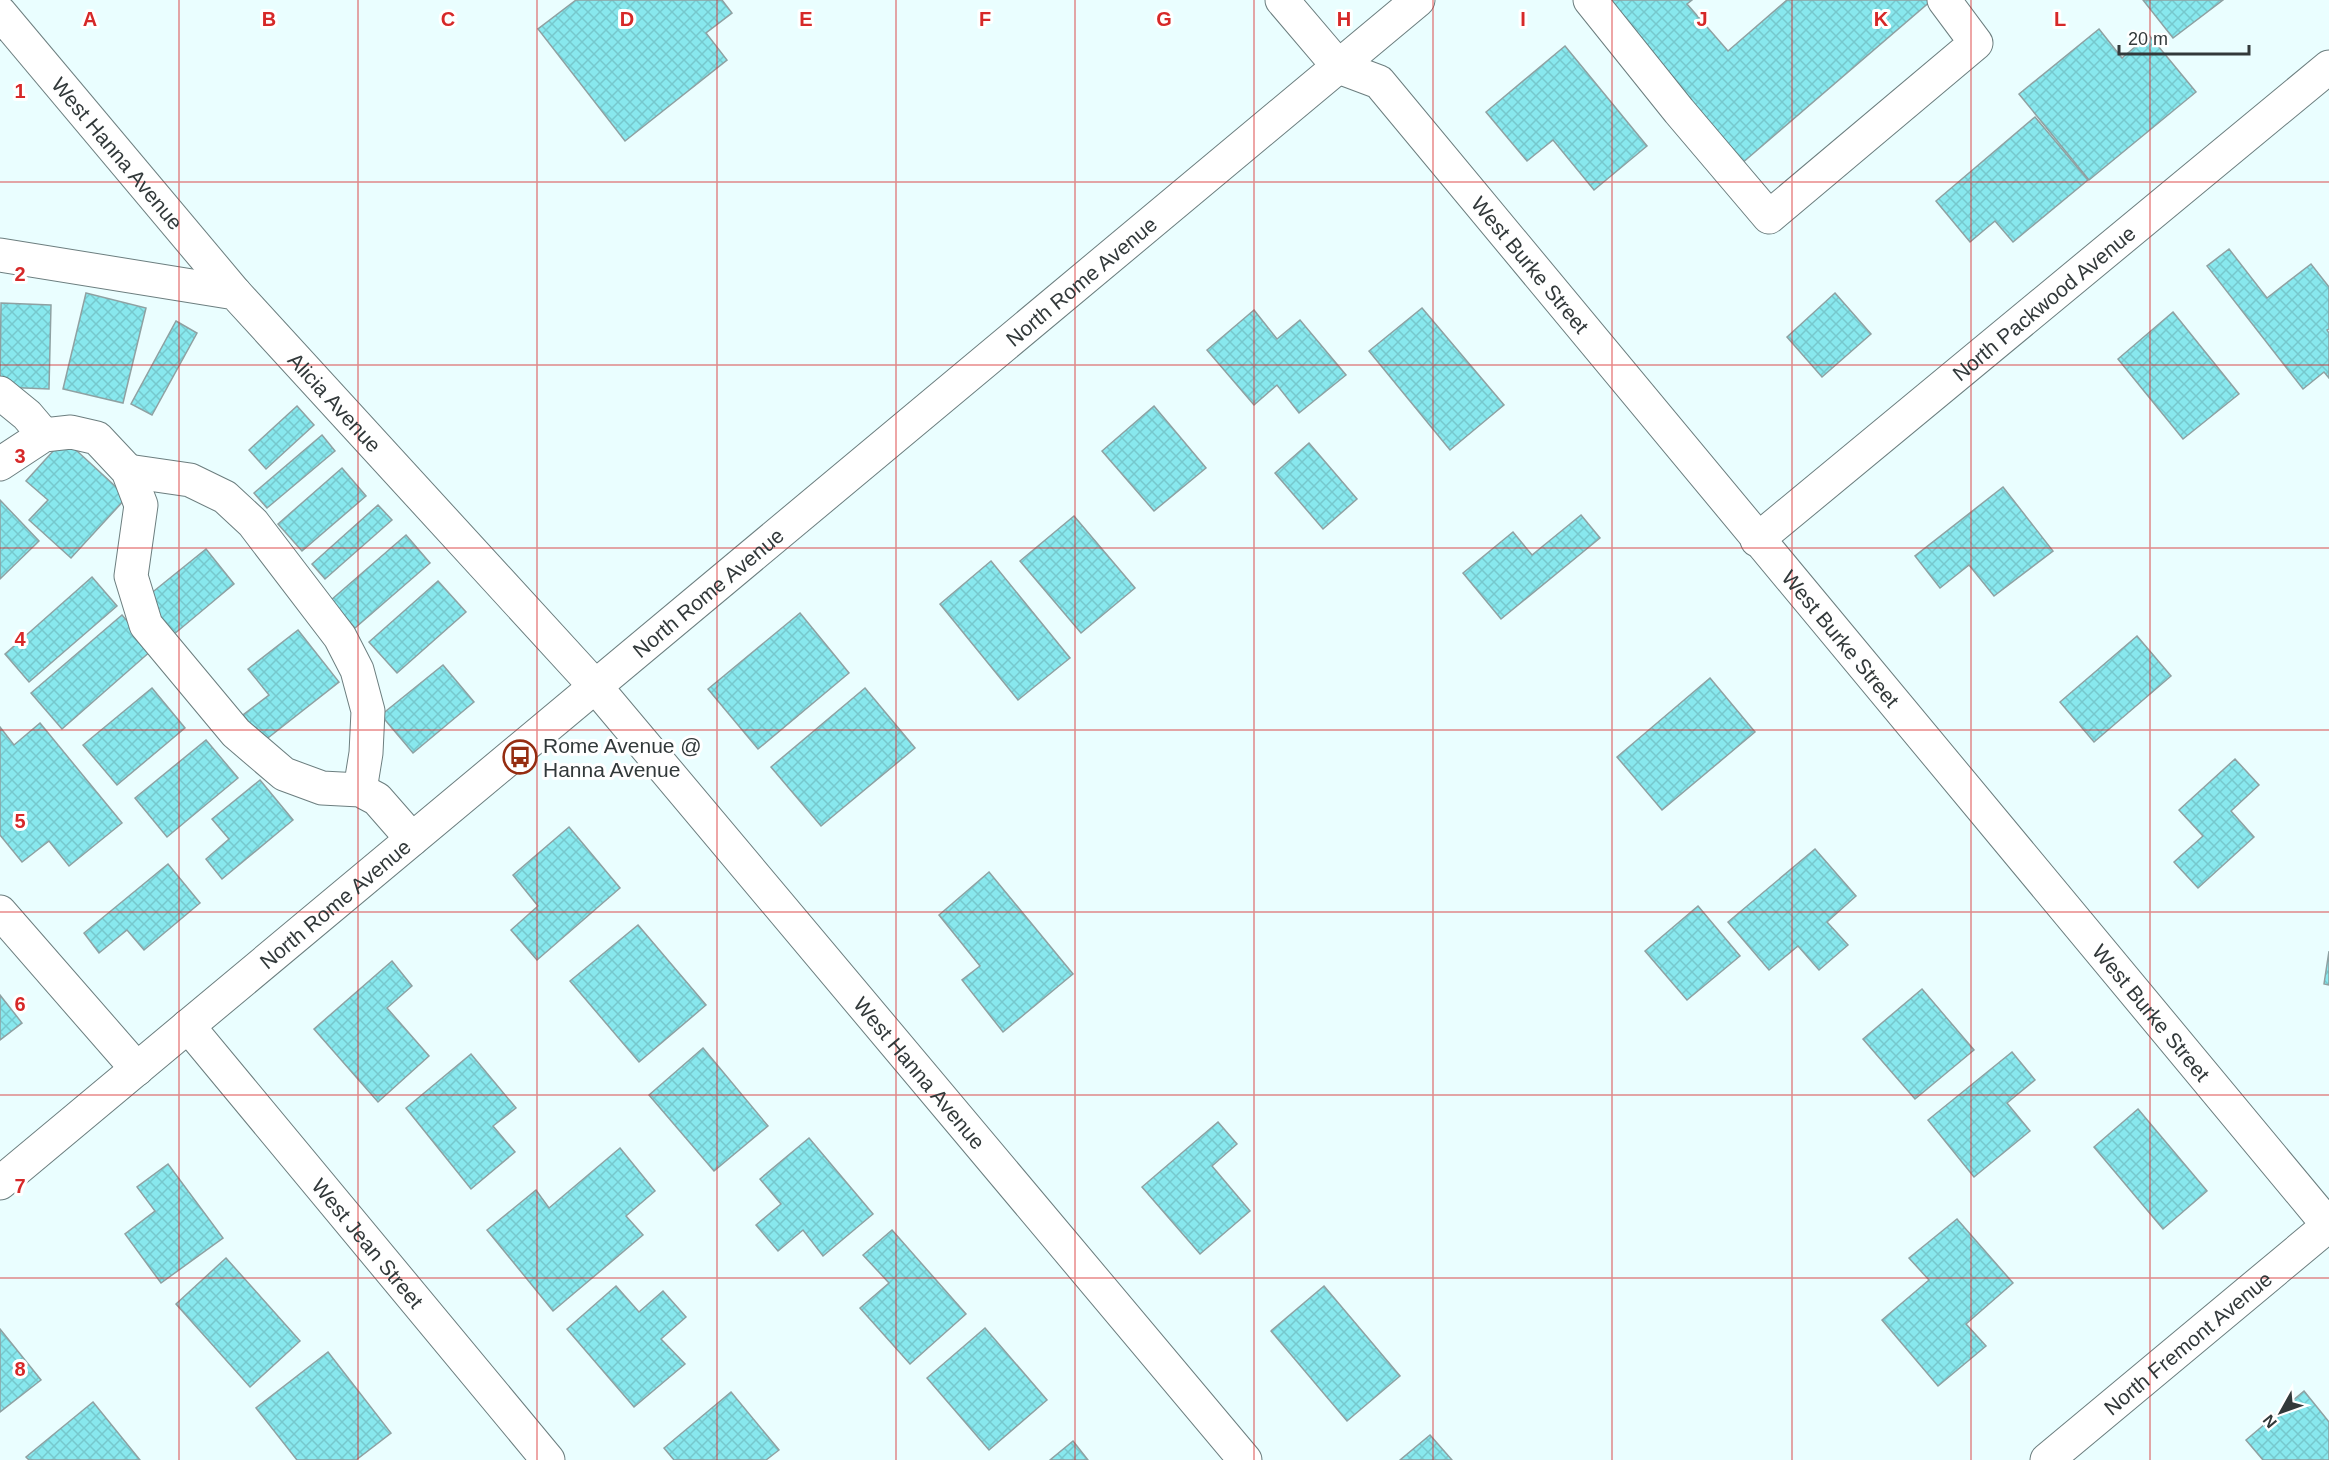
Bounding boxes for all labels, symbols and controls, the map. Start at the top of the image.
text: A [83,8,97,30]
text: B [262,8,276,30]
text: C [441,8,455,30]
text: D [620,8,634,30]
text: E [799,8,813,30]
text: F [979,8,991,30]
text: G [1156,8,1172,30]
text: H [1337,8,1351,30]
text: I [1520,8,1526,30]
text: J [1696,8,1708,30]
text: K [1874,8,1889,30]
text: L [2054,8,2066,30]
scale bar [2119,18,2250,56]
text: 20 m [2128,29,2168,49]
street label: West Hanna Avenue [47,73,188,234]
text: 1 [14,80,26,102]
street label: West Burke Street [1467,192,1594,337]
street label: North Rome Avenue [1001,212,1161,350]
street label: North Packwood Avenue [1948,221,2140,385]
text: 2 [14,263,26,285]
street label: Alicia Avenue [284,348,386,456]
text: 3 [14,445,26,467]
street label: North Rome Avenue [628,523,788,662]
street label: West Burke Street [1778,566,1904,711]
text: 4 [14,628,26,650]
place label: Rome Avenue @ Hanna Avenue [543,734,702,781]
bus stop icon: Rome Avenue @ Hanna Avenue [502,739,538,775]
text: 5 [14,810,26,832]
street label: North Rome Avenue [255,834,415,973]
street label: West Burke Street [2088,940,2215,1085]
street label: West Hanna Avenue [850,992,990,1153]
text: 6 [14,993,26,1015]
street label: West Jean Street [308,1174,428,1312]
text: 7 [14,1175,26,1197]
street label: North Fremont Avenue [2099,1265,2277,1421]
text: 8 [14,1358,26,1380]
north arrow [2251,1382,2311,1442]

